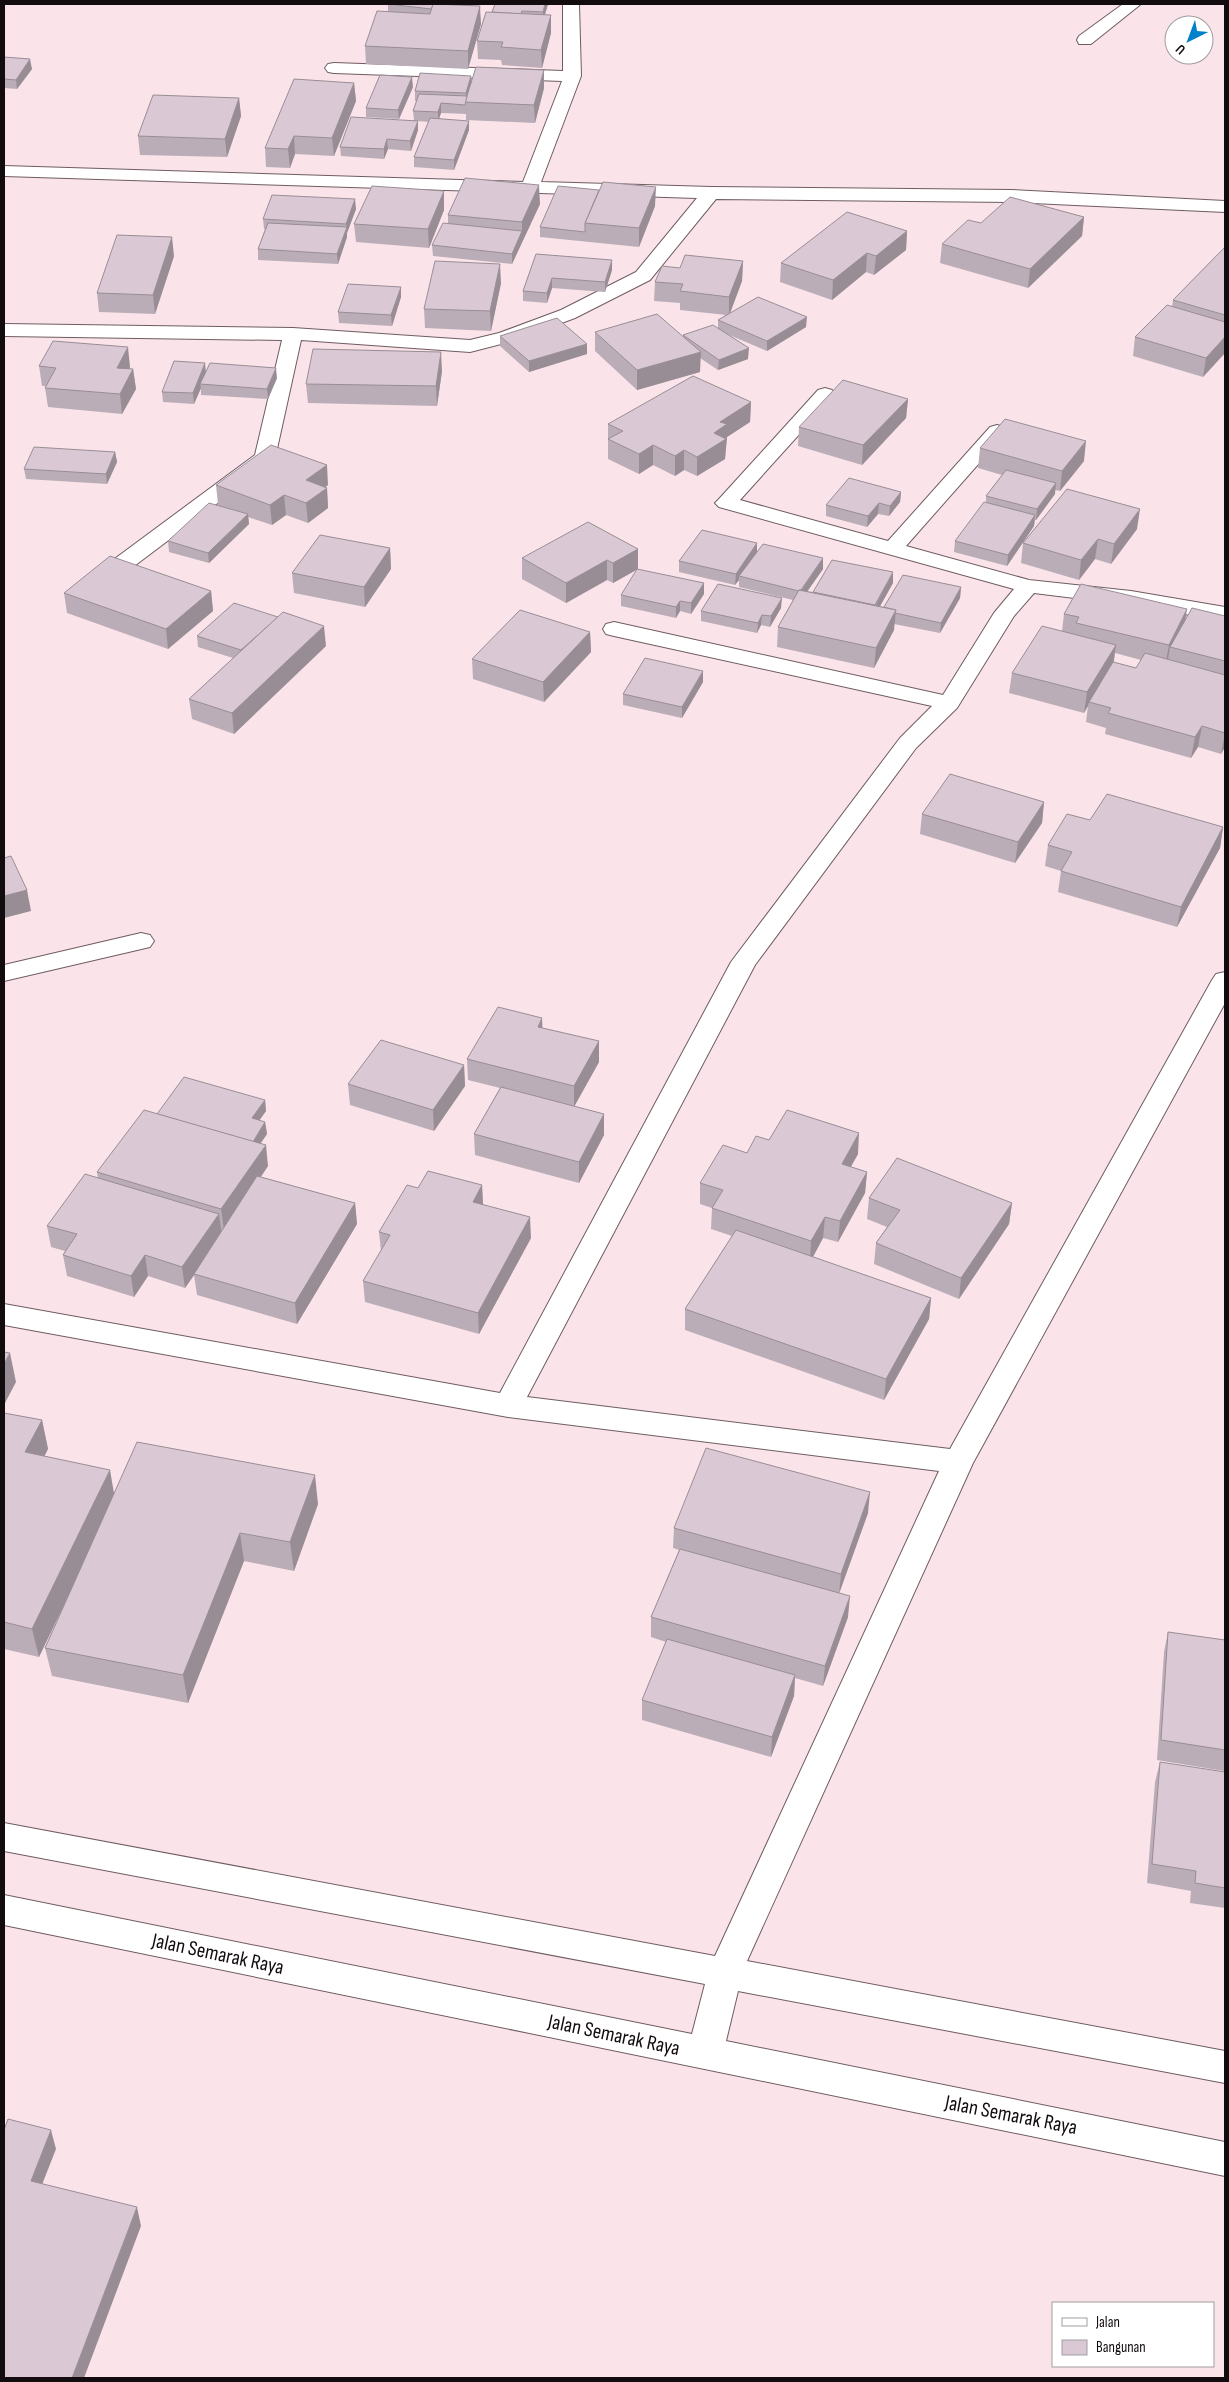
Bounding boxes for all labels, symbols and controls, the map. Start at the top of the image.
north arrow [1164,15,1214,65]
text: U [1172,41,1189,58]
street label: Jalan Semarak Raya [149,1928,286,1980]
street label: Jalan Semarak Raya [545,2009,682,2061]
street label: Jalan Semarak Raya [942,2090,1079,2140]
legend [1052,2302,1214,2367]
text: Jalan [1095,2313,1120,2332]
text: Bangunan [1096,2338,1146,2357]

